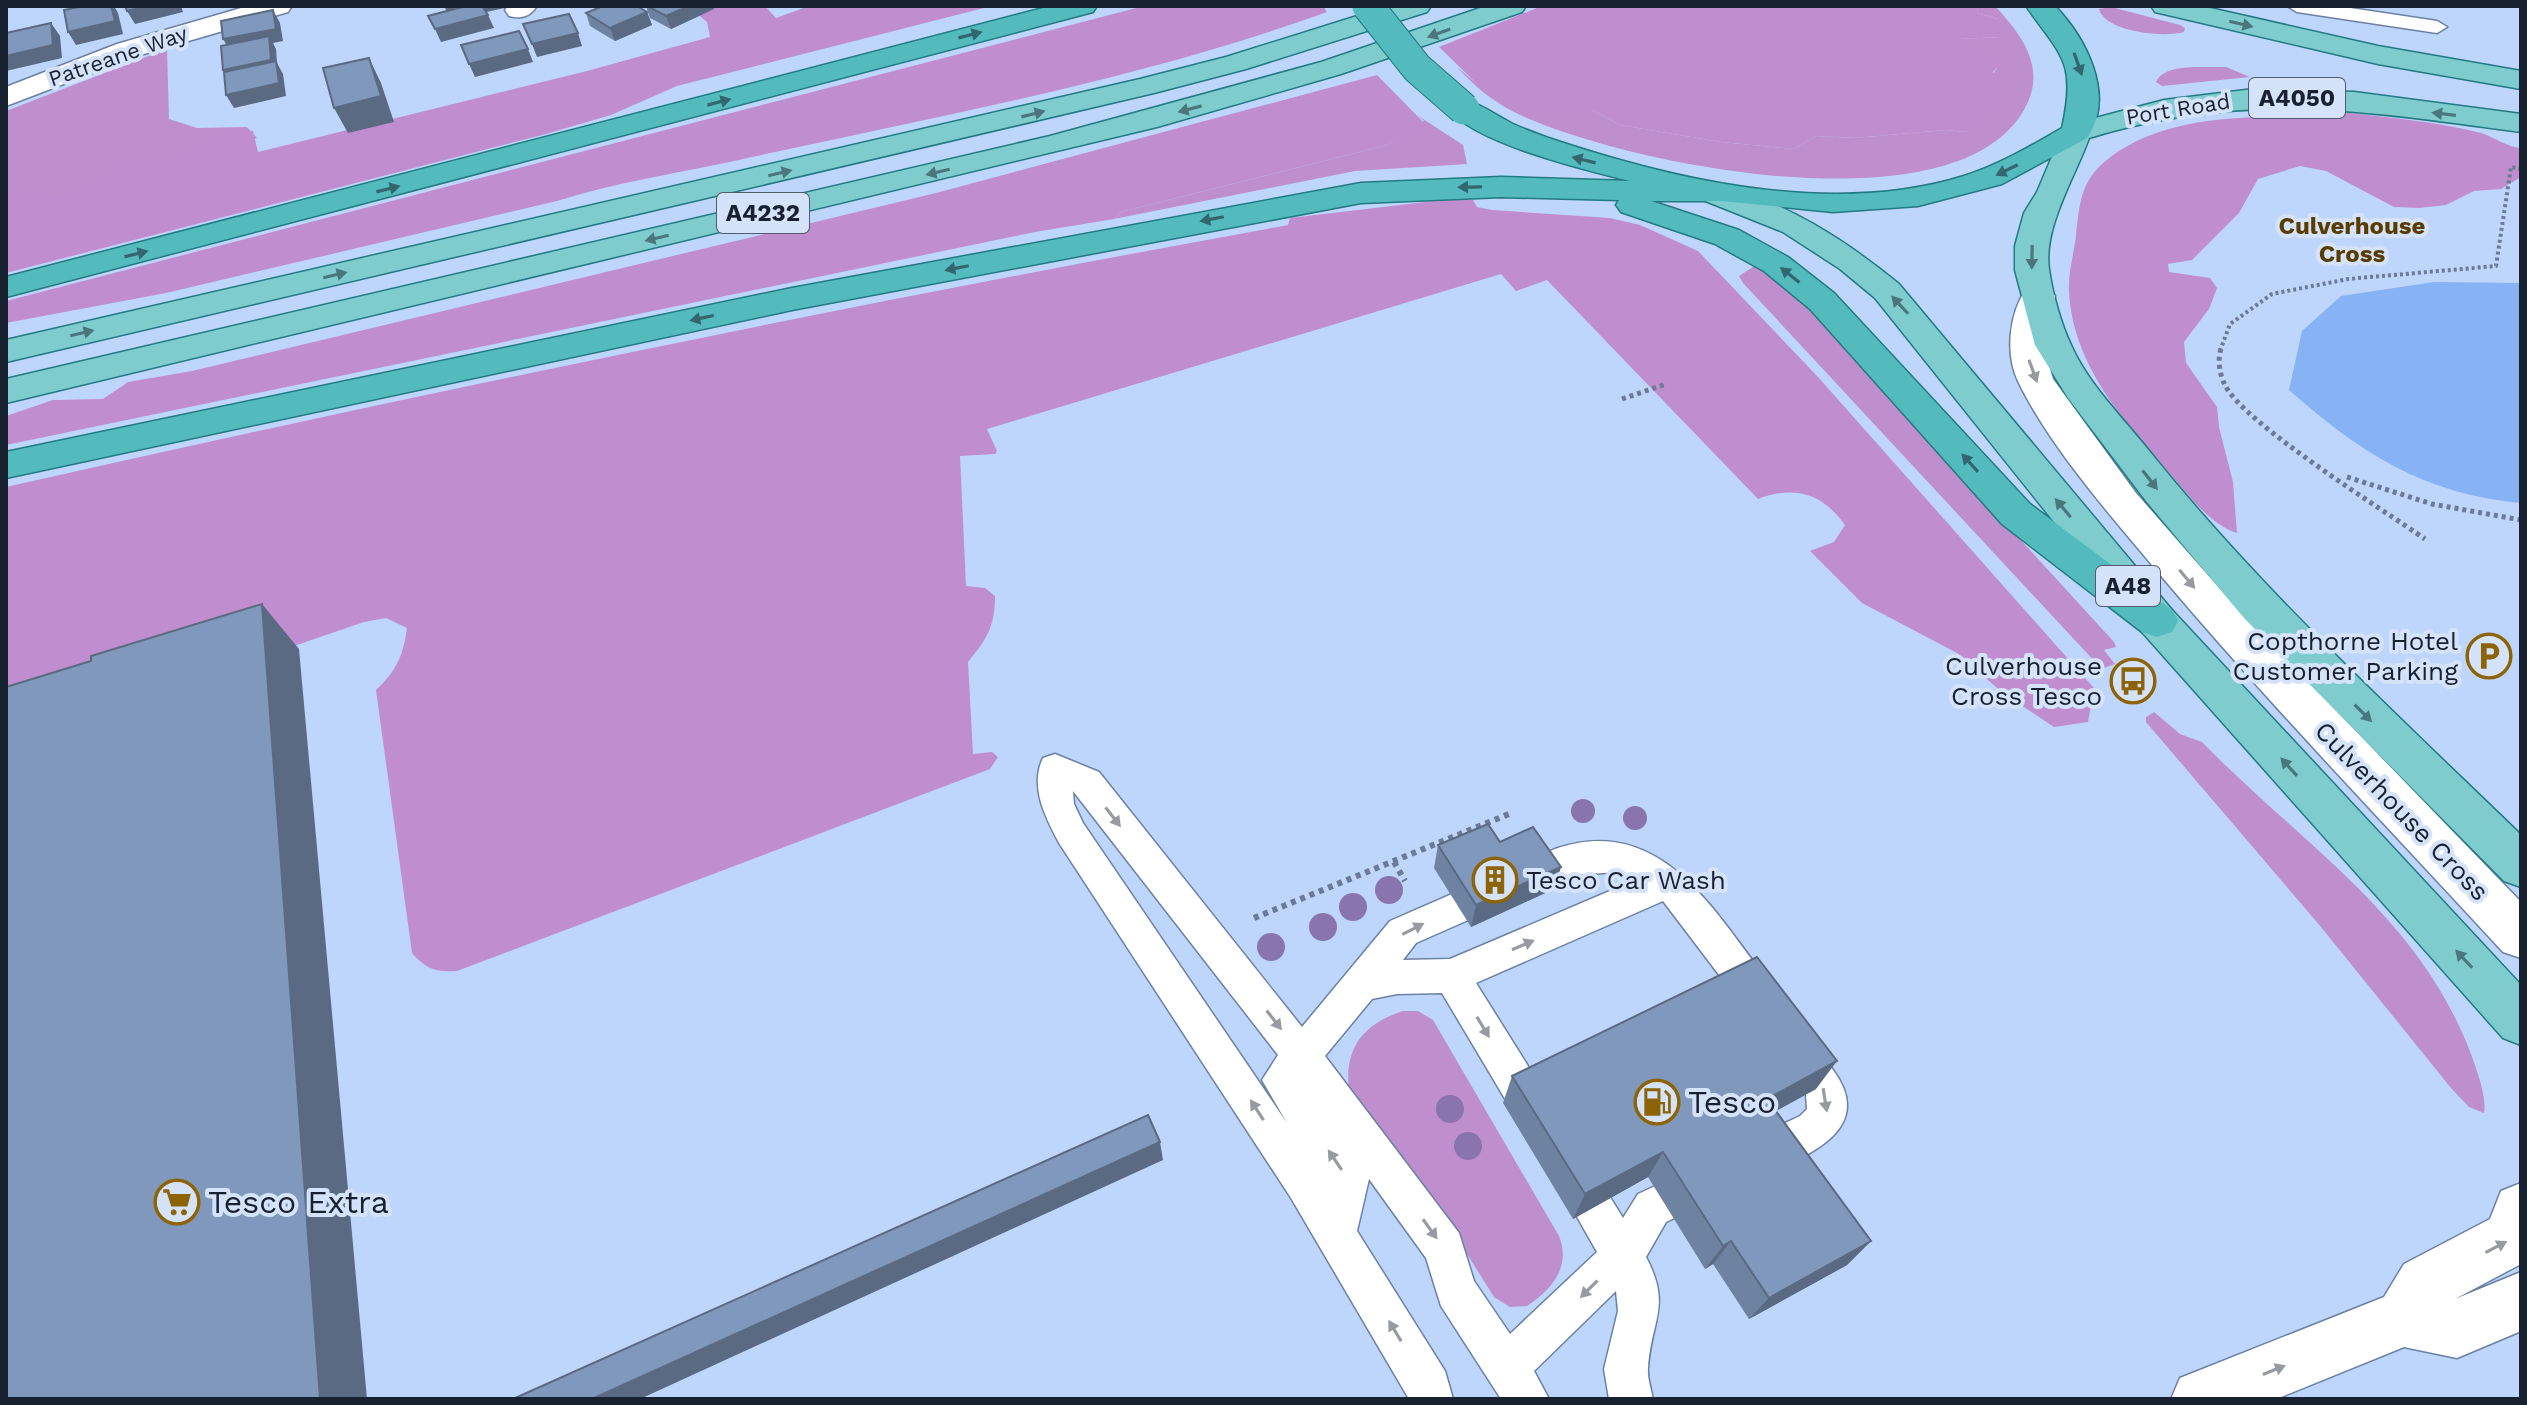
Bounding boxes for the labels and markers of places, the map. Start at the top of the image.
place label: Copthorne Hotel Customer Parking [2233,626,2458,686]
parking icon: Copthorne Hotel Customer Parking [2465,632,2513,680]
place label: Culverhouse Cross Tesco [1945,651,2102,711]
bus stop icon: Culverhouse Cross Tesco [2109,657,2157,705]
building icon: Tesco Car Wash [1471,856,1519,904]
place label: Tesco Car Wash [1526,865,1726,895]
fuel station icon: Tesco [1633,1078,1681,1126]
place label: Tesco [1688,1083,1776,1121]
supermarket icon: Tesco Extra [153,1178,201,1226]
place label: Tesco Extra [208,1183,389,1221]

